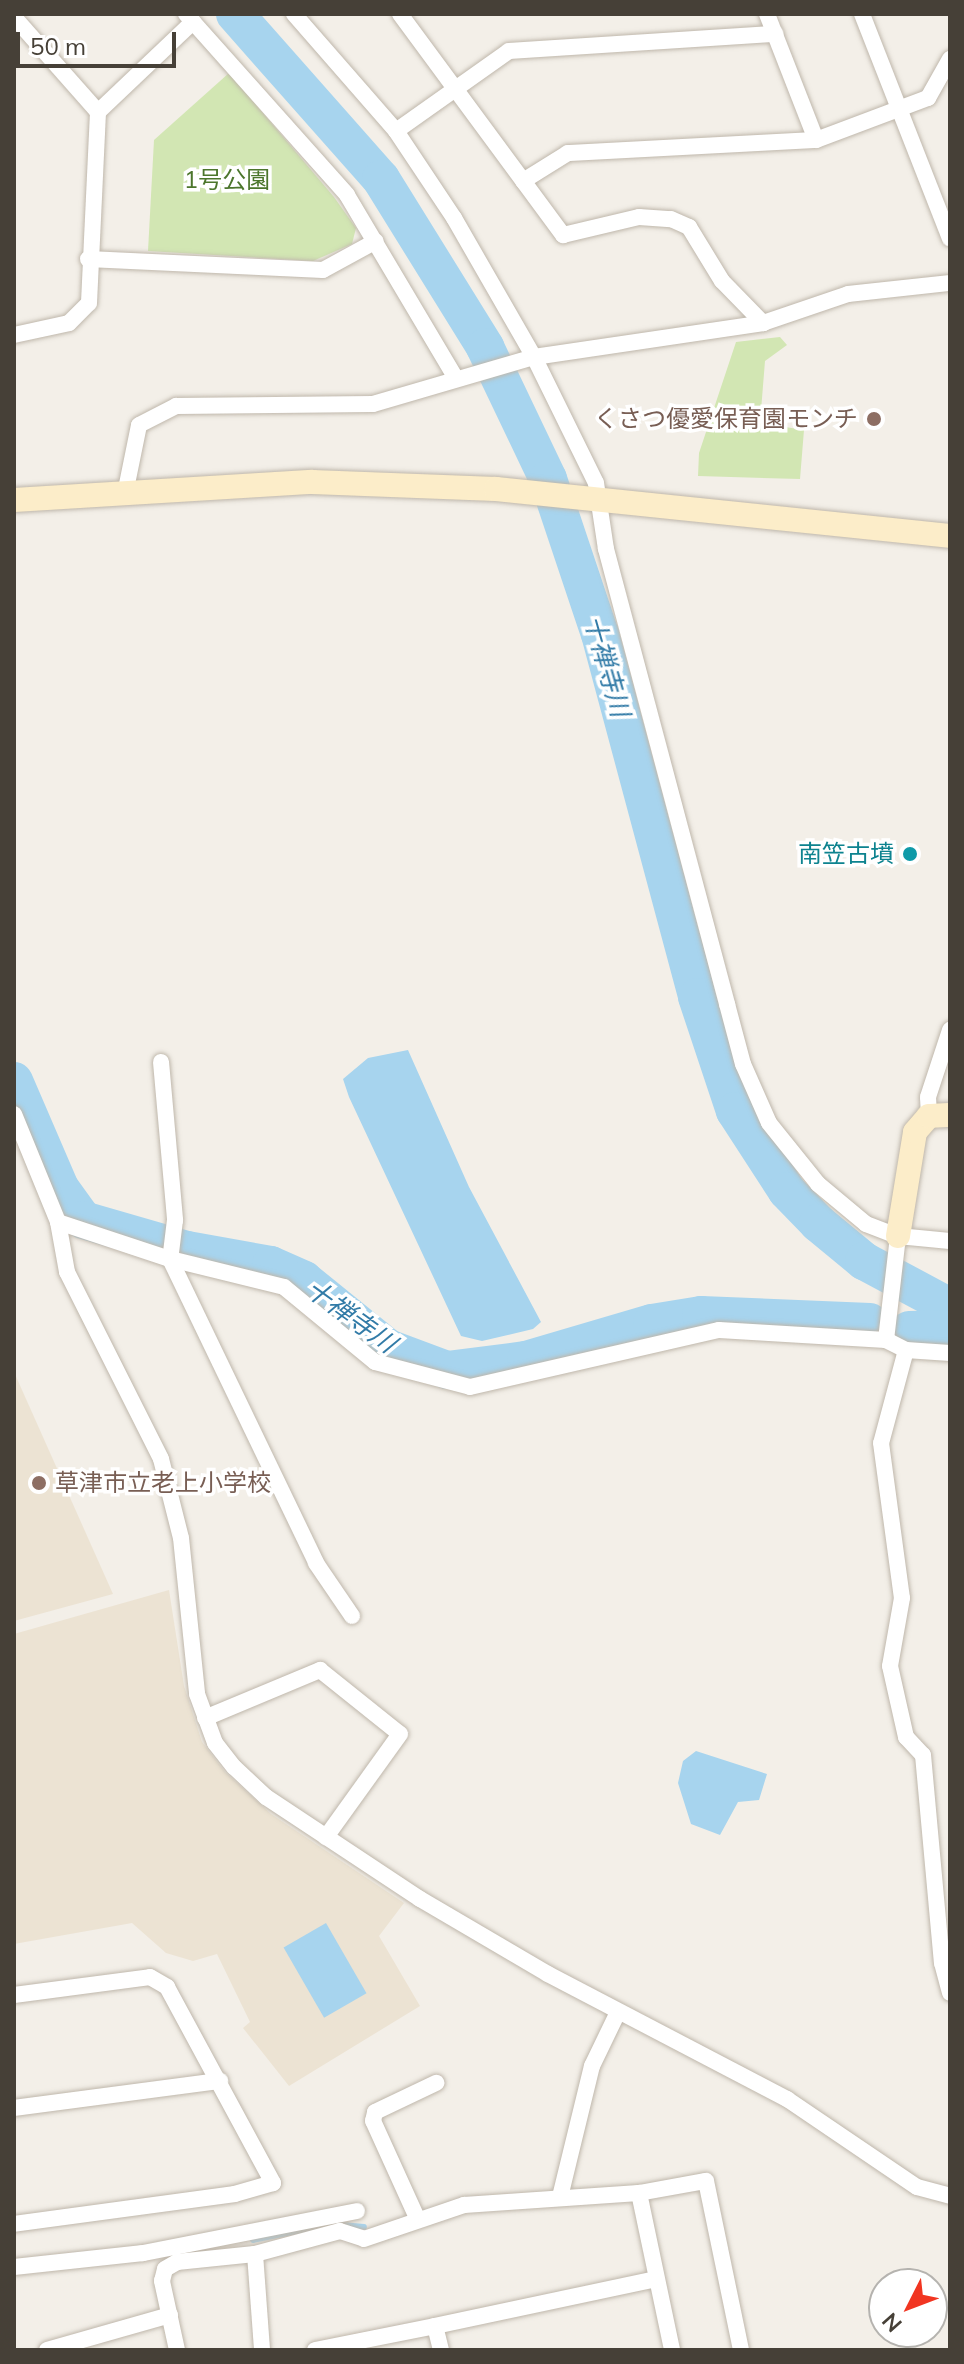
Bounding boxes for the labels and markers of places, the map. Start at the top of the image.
place label: くさつ優愛保育園モンチ [594,405,858,433]
marker: くさつ優愛保育園モンチ [865,410,883,428]
place label: 南笠古墳 [798,840,894,868]
marker: 南笠古墳 [901,845,919,863]
place label: 草津市立老上小学校 [55,1469,271,1497]
marker: 草津市立老上小学校 [30,1474,48,1492]

